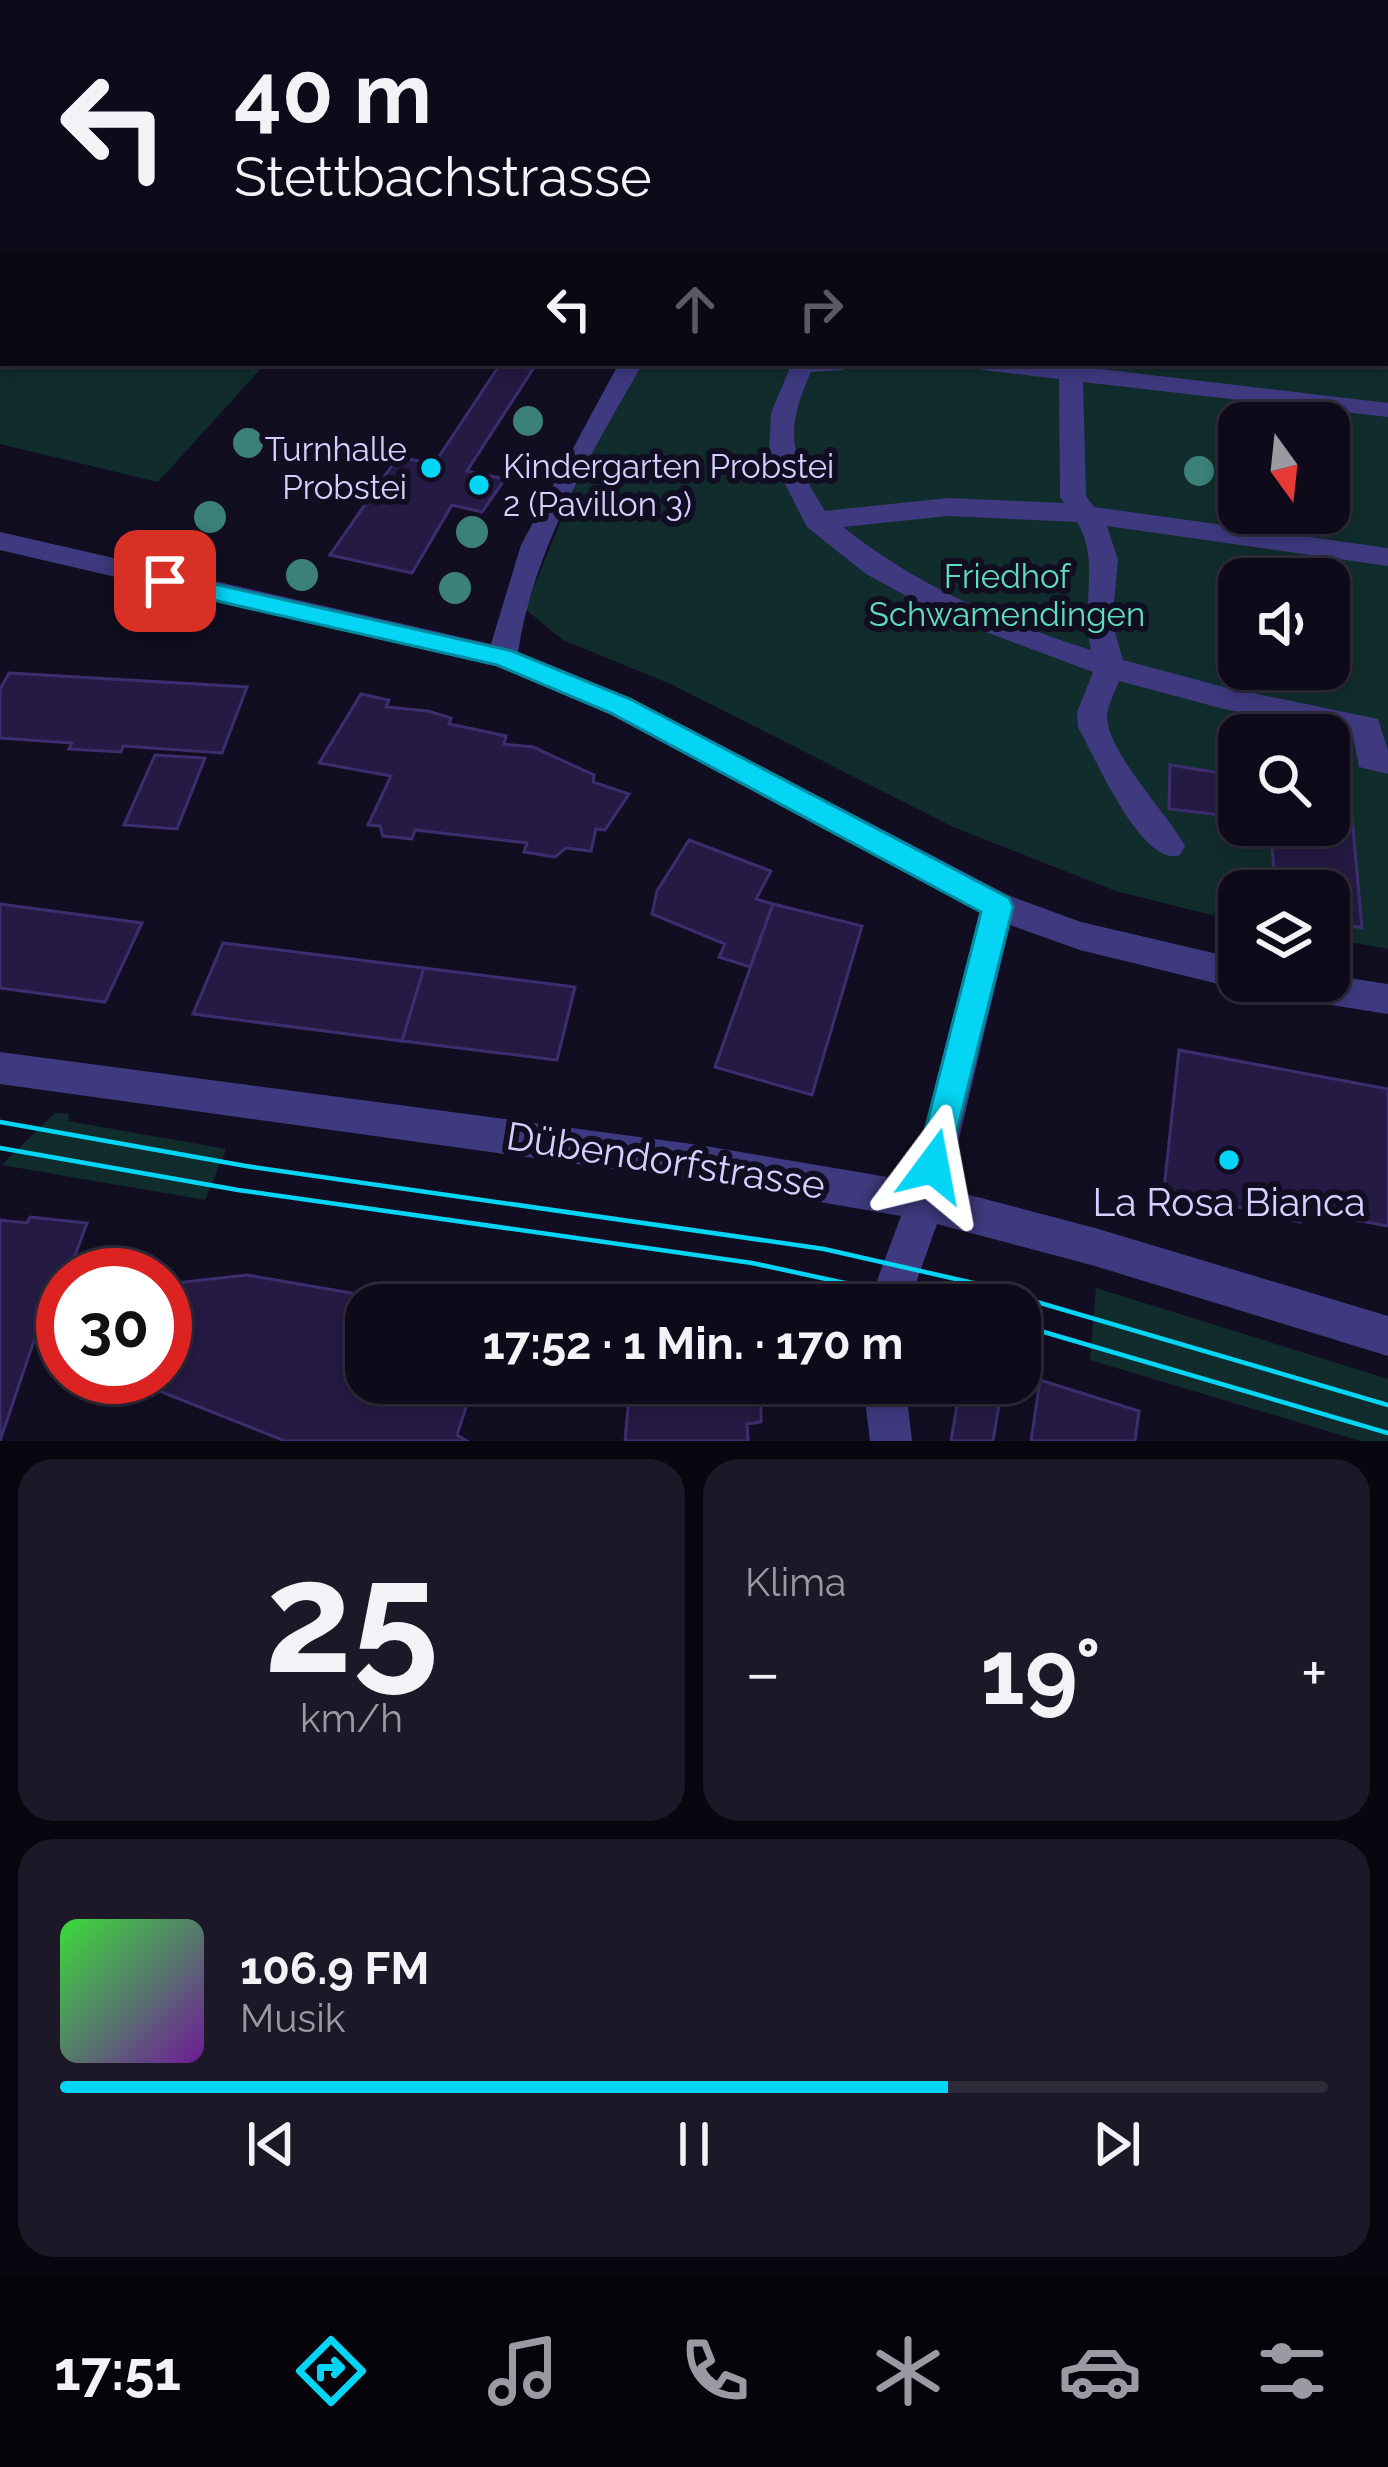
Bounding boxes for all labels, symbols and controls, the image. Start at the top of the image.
text: 40 m [234,44,432,143]
icon: left [36,48,192,204]
text: Stettbachstrasse [234,145,652,209]
icon: left [536,276,602,342]
icon: ahead [662,276,728,342]
icon: right [788,276,854,342]
north arrow [1218,402,1350,534]
map controls [1218,402,1350,1002]
place label: Turnhalle Probstei [265,430,407,507]
place label: Kindergarten Probstei 2 (Pavillon 3) [503,447,834,524]
marker: Turnhalle Probstei [418,455,444,481]
marker: Kindergarten Probstei 2 (Pavillon 3) [466,472,492,498]
pin [114,530,216,632]
icon: arrive [132,548,198,614]
park label: Friedhof Schwamendingen [869,557,1145,634]
button: sound [1218,558,1350,690]
button: search [1218,714,1350,846]
button: layers [1218,870,1350,1002]
position arrow [870,1103,996,1229]
street label: Dübendorfstrasse [503,1112,829,1208]
marker: La Rosa Bianca [1216,1147,1242,1173]
place label: La Rosa Bianca [1092,1179,1366,1225]
speed limit sign: 30 [36,1248,192,1404]
text: 17:52 · 1 Min. · 170 m [483,1317,903,1370]
text: 25 [264,1525,439,1709]
text: Klima [745,1559,846,1605]
text: 19° [980,1619,1101,1725]
text: − [745,1634,781,1711]
text: + [1301,1634,1328,1711]
text: km/h [300,1695,403,1741]
text: 106.9 FM [240,1942,429,1995]
text: Musik [240,1995,345,2041]
icon: previous [238,2111,304,2177]
icon: pause [661,2111,727,2177]
icon: next [1084,2111,1150,2177]
icon: directions [289,2329,373,2413]
icon: music [481,2329,565,2413]
icon: phone [673,2329,757,2413]
icon: climate [866,2329,950,2413]
icon: car [1058,2329,1142,2413]
icon: filters [1250,2329,1334,2413]
text: 17:51 [54,2339,181,2403]

